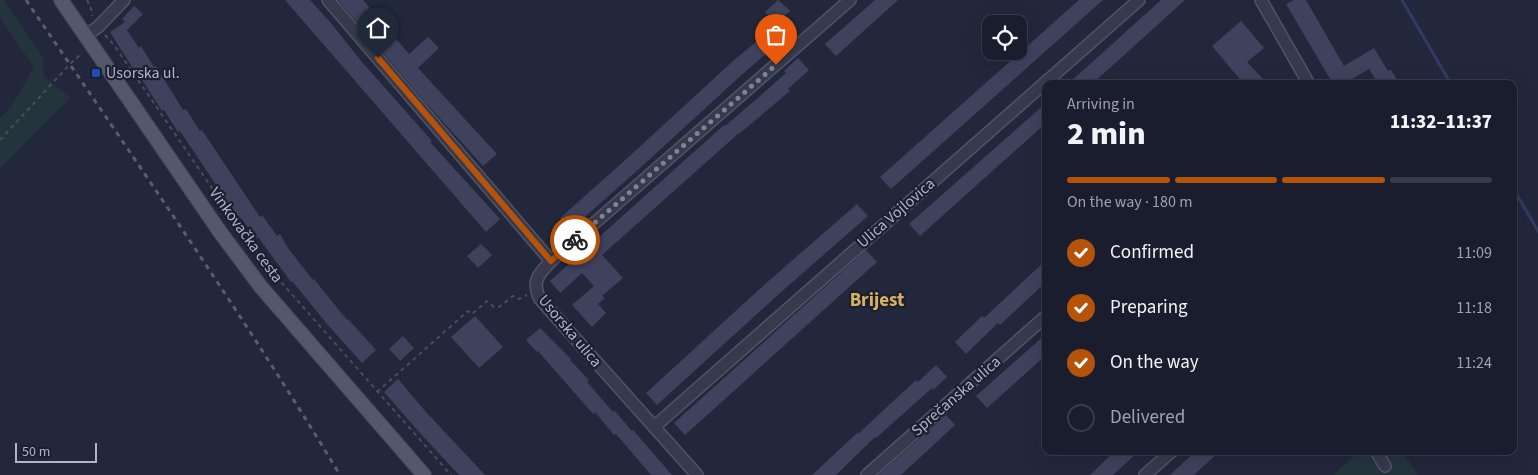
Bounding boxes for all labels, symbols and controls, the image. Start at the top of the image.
pin [357,7,399,58]
icon: home [364,14,392,42]
pin [755,14,797,65]
map controls [982,15,1027,60]
button: locate [982,15,1027,60]
icon: bag [762,21,790,49]
place label: Usorska ul. [106,62,180,84]
marker: Usorska ul. [90,67,102,79]
text: Arriving in [1067,93,1135,115]
text: 11:32–11:37 [1390,109,1492,136]
text: 2 min [1067,111,1146,157]
street label: Ulica Vojlovica [852,173,940,253]
street label: Vinkovačka cesta [204,183,288,287]
text: On the way · 180 m [1067,191,1192,213]
courier [550,215,600,265]
icon: bike [561,226,589,254]
icon: check [1067,239,1095,267]
text: Confirmed [1110,239,1194,266]
text: 11:09 [1456,242,1492,264]
district label: Brijest [850,287,904,314]
street label: Usorska ulica [533,290,607,372]
icon: check [1067,294,1095,322]
text: Preparing [1110,294,1188,321]
text: 11:18 [1456,297,1492,319]
icon: check [1067,349,1095,377]
text: On the way [1110,349,1199,376]
street label: Sprečanska ulica [906,351,1006,441]
text: 11:24 [1456,352,1492,374]
text: Delivered [1110,404,1185,431]
scale bar [15,440,98,463]
text: 50 m [22,442,50,462]

